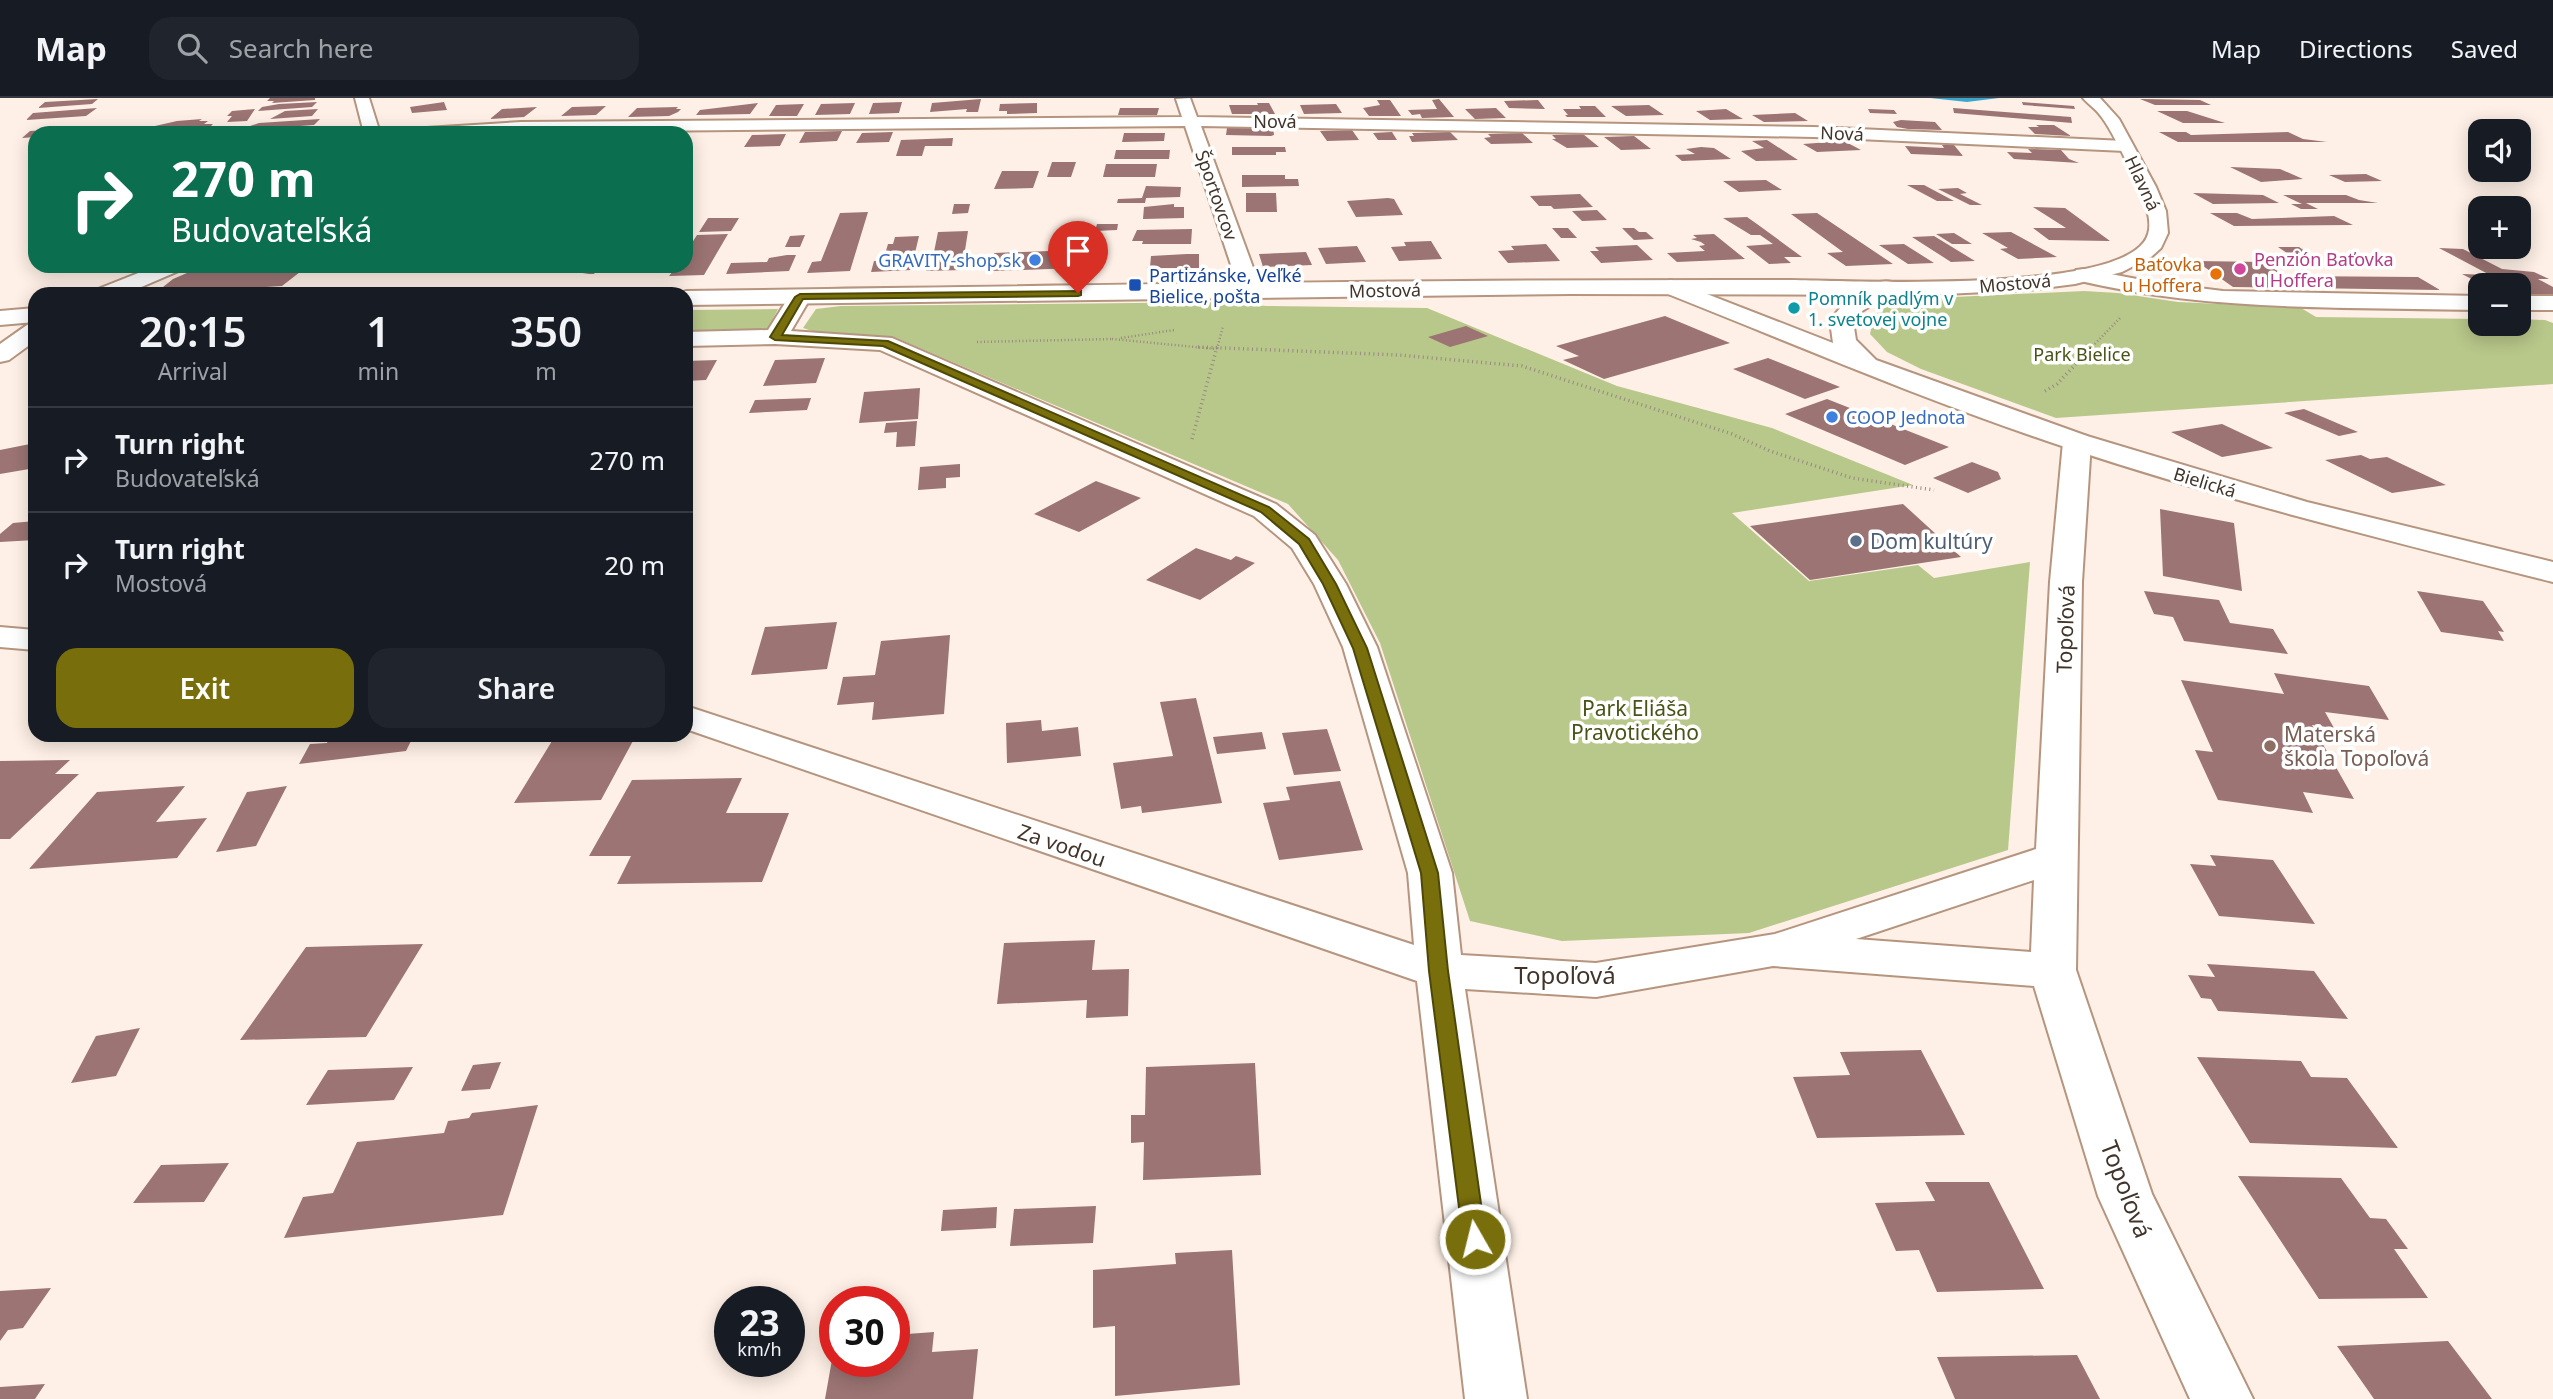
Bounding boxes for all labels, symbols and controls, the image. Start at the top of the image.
search box [149,17,639,80]
text: Map [35,26,107,71]
icon: search [173,29,211,67]
text: Search here [229,30,373,66]
text: Map [2211,32,2261,65]
text: Directions [2299,32,2413,65]
text: Saved [2451,32,2518,65]
street label: Nová [1253,109,1297,133]
map controls [2468,119,2531,336]
button: sound [2468,119,2531,182]
street label: Nová [1820,120,1864,146]
text: 270 m [171,145,316,211]
street label: Športovcov [1190,147,1244,244]
street label: Hlavná [2120,151,2166,215]
icon: right [56,154,147,245]
button: + [2468,196,2531,259]
text: Budovateľská [171,208,372,251]
pin [1048,221,1108,293]
icon: arrive [1059,232,1097,270]
place label: Penzión Baťovka u Hoffera [2254,247,2394,292]
place label: GRAVITY-shop.sk [878,248,1021,272]
marker: GRAVITY-shop.sk [1027,252,1043,268]
place label: Baťovka u Hoffera [2122,252,2202,297]
marker: Penzión Baťovka u Hoffera [2232,261,2248,277]
place label: Partizánske, Veľké Bielice, pošta [1149,263,1302,308]
marker: Baťovka u Hoffera [2208,266,2224,282]
street label: Mostová [1978,268,2052,298]
button: − [2468,273,2531,336]
marker: Partizánske, Veľké Bielice, pošta [1127,277,1143,293]
street label: Mostová [1349,277,1421,303]
place label: Pomník padlým v 1. svetovej vojne [1808,286,1954,331]
marker: Pomník padlým v 1. svetovej vojne [1786,300,1802,316]
text: 20:15 [139,302,247,359]
text: 1 [366,302,390,359]
text: 350 [510,302,582,359]
park label: Park Bielice [2033,342,2131,366]
text: Arrival [158,355,228,387]
text: min [357,355,399,387]
text: m [535,355,557,387]
place label: COOP Jednota [1846,405,1965,429]
marker: COOP Jednota [1824,409,1840,425]
text: Turn right [115,426,245,462]
icon: right [56,441,94,479]
text: 270 m [589,442,665,478]
street label: Bielická [2171,461,2239,503]
text: Budovateľská [115,462,260,494]
place label: Dom kultúry [1870,527,1993,555]
text: Turn right [115,531,245,567]
marker: Dom kultúry [1848,533,1864,549]
icon: right [56,546,94,584]
text: 20 m [604,547,665,583]
text: Mostová [115,567,207,599]
street label: Topoľová [2049,584,2081,674]
button: Exit [56,648,354,728]
button: Share [368,648,665,728]
park label: Park Eliáša Pravotického [1571,694,1699,746]
place label: Materská škola Topoľová [2284,720,2429,772]
marker: Materská škola Topoľová [2262,738,2278,754]
street label: Za vodou [1014,817,1110,873]
street label: Topoľová [1514,958,1616,991]
street label: Topoľová [2093,1136,2161,1242]
position arrow [1438,1202,1512,1276]
speed limit sign: 30 [819,1286,910,1377]
text: 23 [739,1299,780,1346]
text: km/h [737,1337,782,1361]

